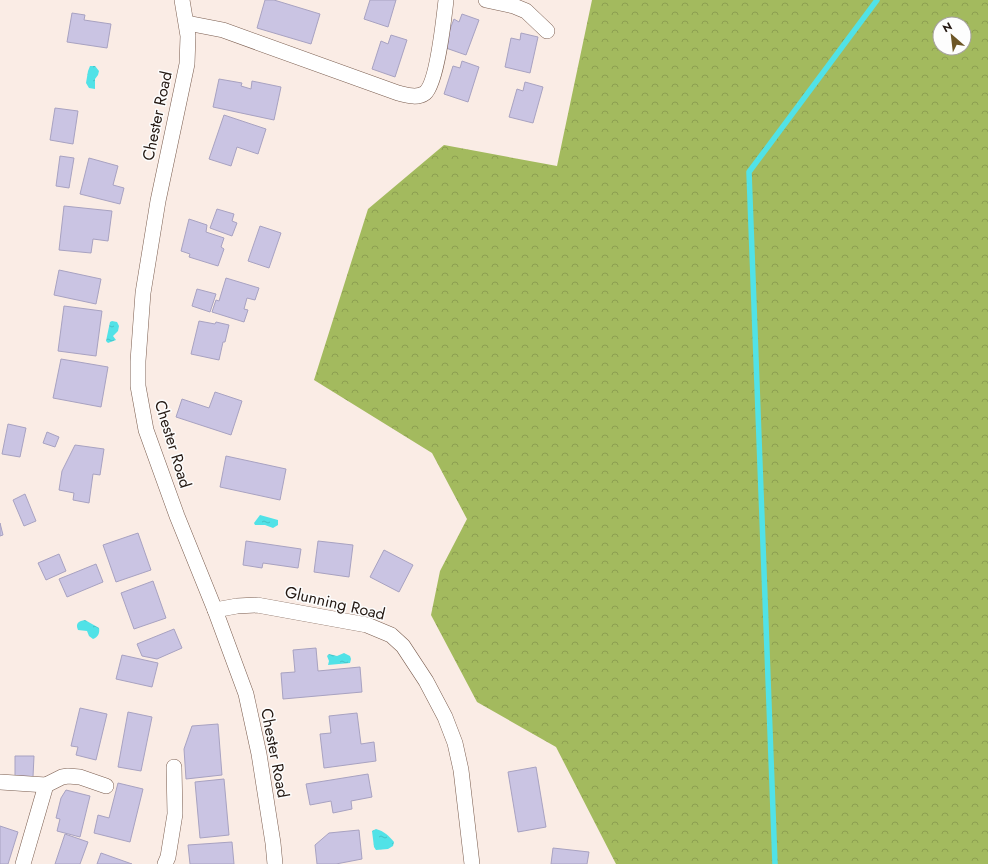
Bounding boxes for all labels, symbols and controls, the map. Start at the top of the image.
north arrow [932,16,972,56]
text: N [940,18,955,36]
street label: Chester Road [136,69,178,163]
street label: Chester Road [149,397,197,491]
street label: Glunning Road [283,580,387,626]
street label: Chester Road [255,706,295,800]

